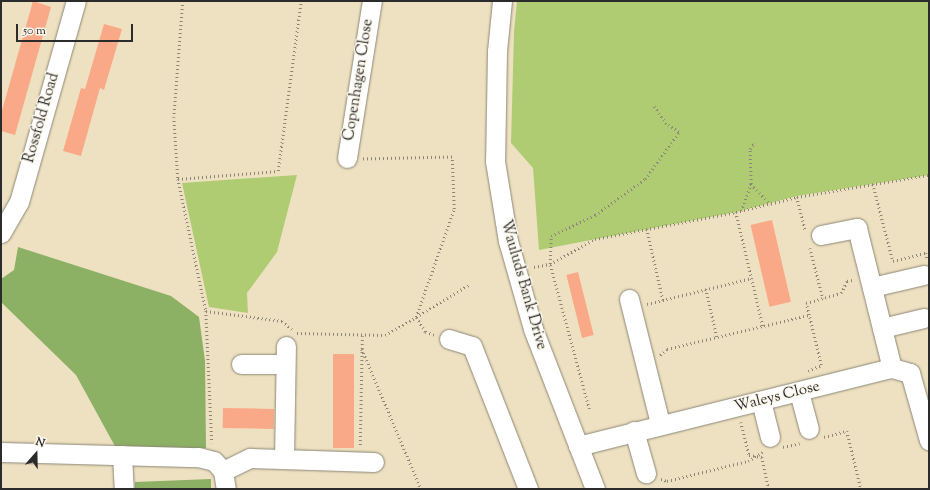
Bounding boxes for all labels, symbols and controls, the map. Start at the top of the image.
scale bar [18,16,135,42]
street label: Copenhagen Close [340,18,378,142]
text: 50 m [23,22,46,40]
street label: Rossfold Road [21,71,63,165]
street label: Wauluds Bank Drive [496,218,550,352]
street label: Waleys Close [732,378,822,416]
north arrow [16,434,56,474]
text: N [33,434,47,452]

